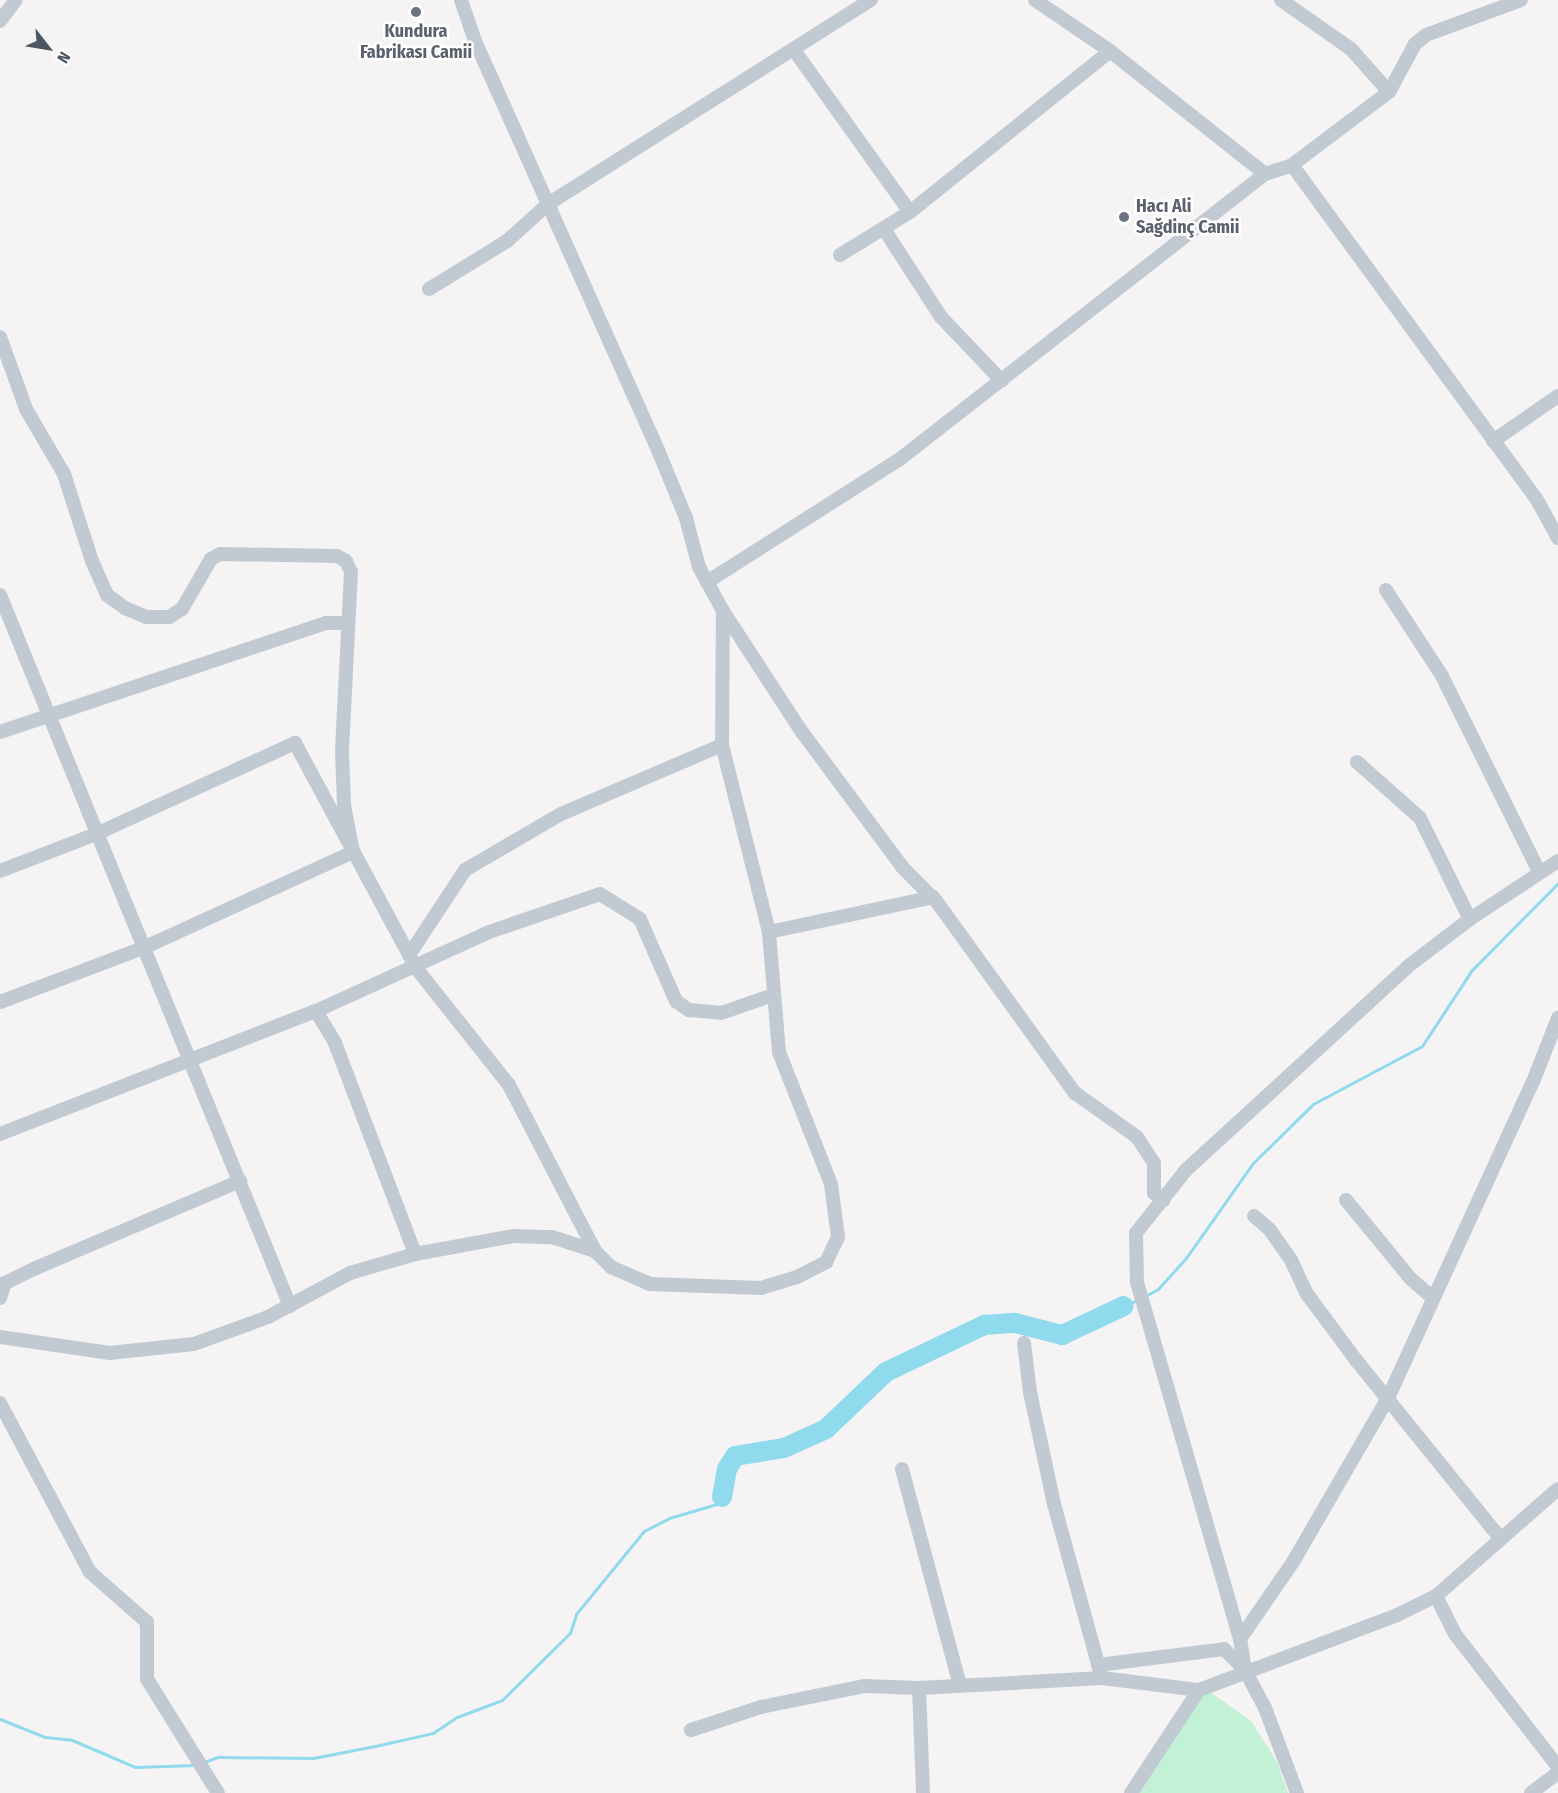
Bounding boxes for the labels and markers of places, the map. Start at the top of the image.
marker: Kundura Fabrikası Camii [409,5,423,19]
place label: Kundura Fabrikası Camii [360,21,472,63]
place label: Hacı Ali Sağdinç Camii [1136,196,1239,238]
marker: Hacı Ali Sağdinç Camii [1117,210,1131,224]

